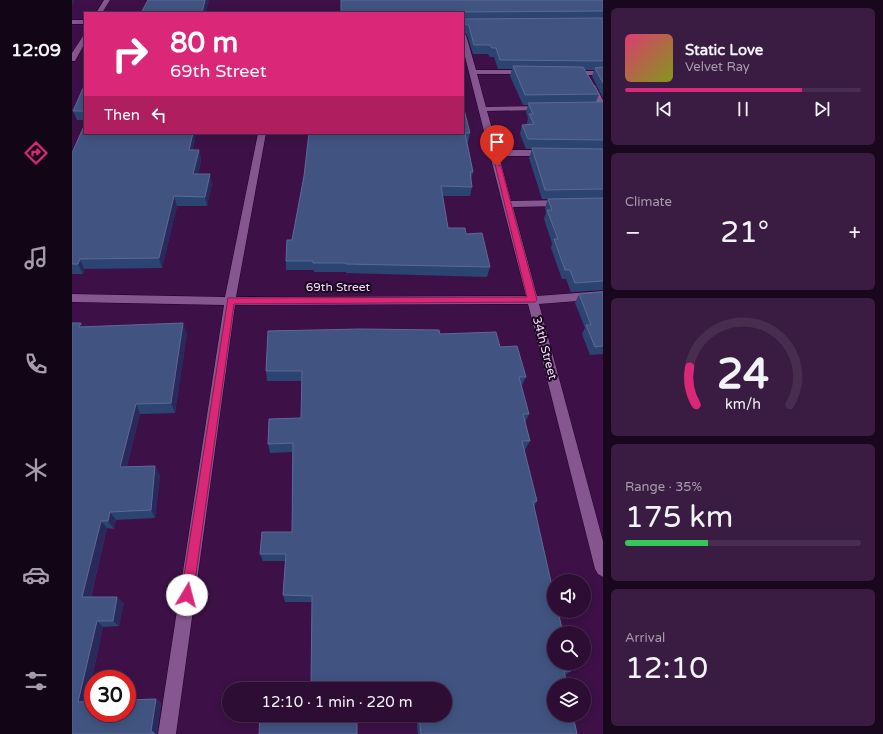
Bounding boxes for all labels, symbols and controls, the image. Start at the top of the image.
text: 80 m [170,26,238,60]
icon: right [104,28,156,80]
text: 12:09 [11,39,61,61]
text: Static Love [685,41,763,59]
text: Velvet Ray [685,59,750,75]
text: 69th Street [170,60,267,82]
icon: previous [653,98,675,120]
icon: pause [732,98,754,120]
icon: next [811,98,833,120]
icon: left [148,104,170,126]
text: Then [104,106,140,124]
pin [480,125,514,166]
icon: arrive [486,131,508,153]
icon: directions [22,139,50,167]
text: Climate [625,194,672,210]
text: 21° [720,214,769,251]
text: − [625,220,641,246]
text: + [849,220,861,246]
icon: music [22,244,50,272]
street label: 69th Street [306,280,371,294]
street label: 34th Street [530,315,560,381]
icon: phone [22,350,50,378]
text: 24 [717,350,769,400]
text: km/h [725,396,761,413]
icon: climate [22,456,50,484]
text: Range · 35% [625,479,702,495]
text: 175 km [625,499,733,536]
icon: car [22,561,50,589]
position arrow [166,574,208,616]
map controls [547,574,591,722]
button: sound [547,574,591,618]
button: search [547,626,591,670]
text: Arrival [625,630,665,646]
text: 12:10 [625,650,708,687]
icon: filters [22,667,50,695]
speed limit sign: 30 [84,670,136,722]
button: layers [547,678,591,722]
text: 12:10 · 1 min · 220 m [262,693,412,711]

